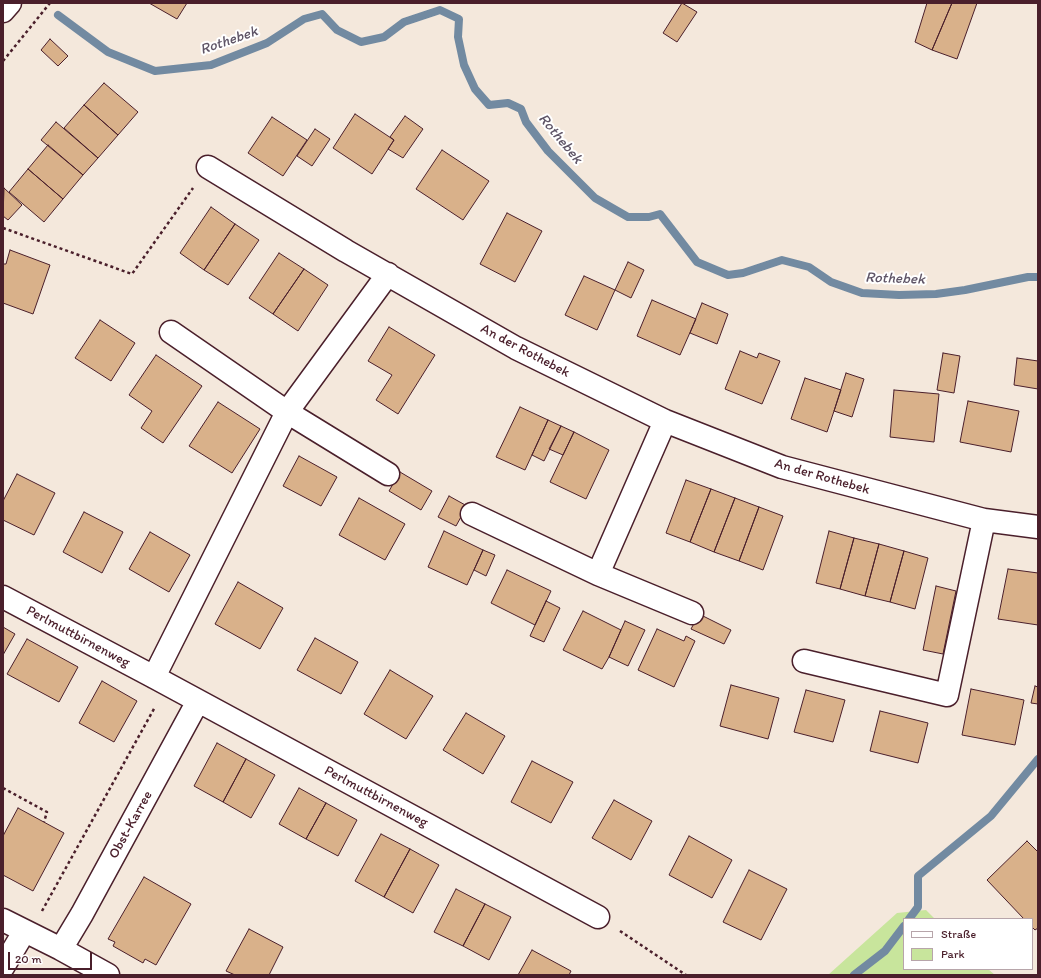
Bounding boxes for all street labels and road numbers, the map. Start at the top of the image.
street label: An der Rothebek [478,320,572,382]
street label: An der Rothebek [772,455,872,499]
street label: Perlmuttbirnenweg [23,603,133,671]
street label: Perlmuttbirnenweg [321,763,431,831]
street label: Obst-Karree [105,788,157,862]

